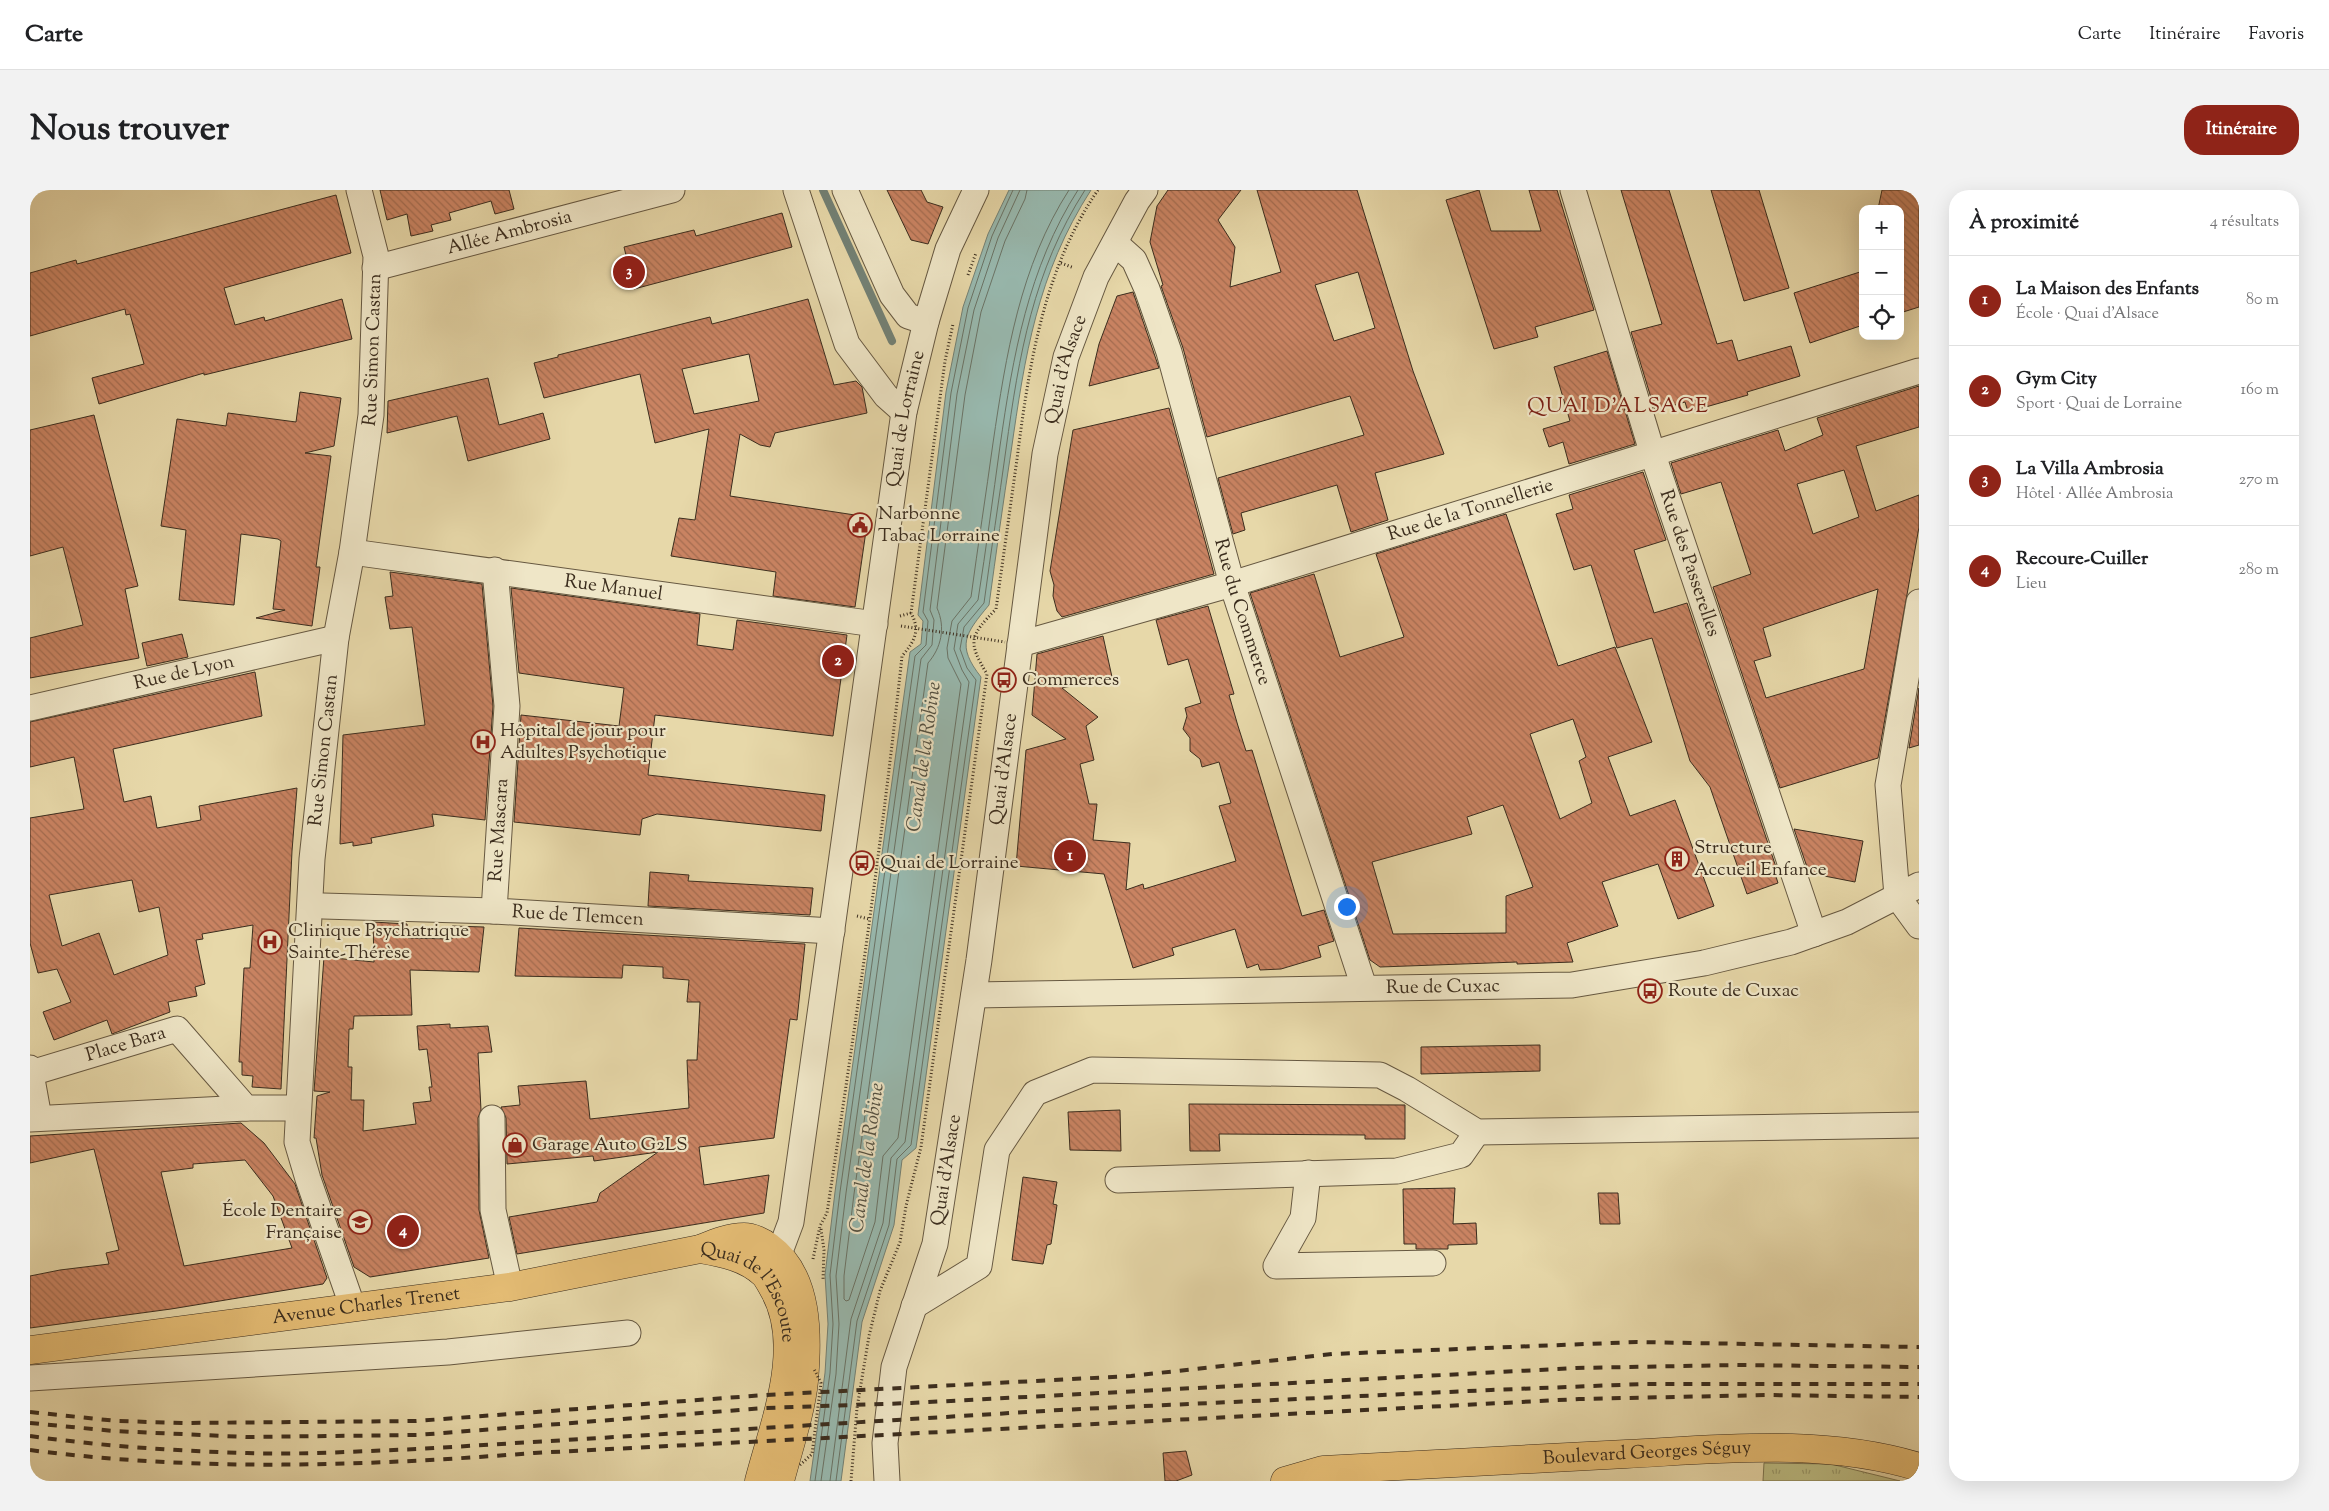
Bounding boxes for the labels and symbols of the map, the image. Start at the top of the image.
street label: Allée Ambrosia [444,203,575,262]
pin: 3 [613,253,645,291]
street label: Rue Simon Castan [356,273,389,428]
street label: Quai d'Alsace [1038,311,1094,427]
street label: Quai de Lorraine [880,347,932,489]
district label: QUAI D'ALSACE [1527,392,1709,422]
street label: Rue de la Tonnellerie [1384,472,1557,548]
street label: Rue des Passerelles [1652,486,1727,640]
place label: Narbonne Tabac Lorraine [878,501,1000,550]
public building icon: Narbonne Tabac Lorraine [847,512,873,538]
street label: Rue du Commerce [1207,535,1278,689]
street label: Rue Manuel [563,568,665,608]
pin: 2 [822,642,854,680]
street label: Rue de Lyon [131,648,237,697]
bus stop icon: Commerces [991,667,1017,693]
place label: Commerces [1022,667,1119,694]
street label: Rue Simon Castan [302,673,345,828]
water label: Canal de la Robine [900,680,950,834]
street label: Quai d'Alsace [983,711,1025,827]
place label: Hôpital de jour pour Adultes Psychotique [500,718,667,767]
hospital icon: Hôpital de jour pour Adultes Psychotique [470,729,496,755]
street label: Rue Mascara [482,777,516,883]
place label: Structure Accueil Enfance [1694,835,1827,884]
pin: 1 [1054,837,1086,875]
building icon: Structure Accueil Enfance [1664,846,1690,872]
bus stop icon: Quai de Lorraine [849,850,875,876]
place label: Quai de Lorraine [880,850,1019,877]
your location [1334,894,1360,920]
street label: Rue de Tlemcen [511,899,644,933]
place label: Clinique Psychatrique Sainte-Thérèse [288,918,469,967]
hospital icon: Clinique Psychatrique Sainte-Thérèse [257,929,283,955]
street label: Rue de Cuxac [1386,973,1501,1002]
bus stop icon: Route de Cuxac [1637,978,1663,1004]
place label: Route de Cuxac [1668,978,1799,1005]
street label: Place Bara [82,1020,169,1069]
water label: Canal de la Robine [843,1081,893,1235]
street label: Quai d'Alsace [924,1112,968,1228]
shop icon: Garage Auto G2LS [502,1132,528,1158]
place label: Garage Auto G2LS [532,1132,688,1159]
place label: École Dentaire Française [222,1198,342,1247]
school or university icon: École Dentaire Française [347,1209,373,1235]
pin: 4 [387,1212,419,1250]
street label: Quai de l'Escoute [698,1236,801,1344]
street label: Avenue Charles Trenet [271,1280,462,1332]
street label: Boulevard Georges Séguy [1542,1434,1752,1472]

